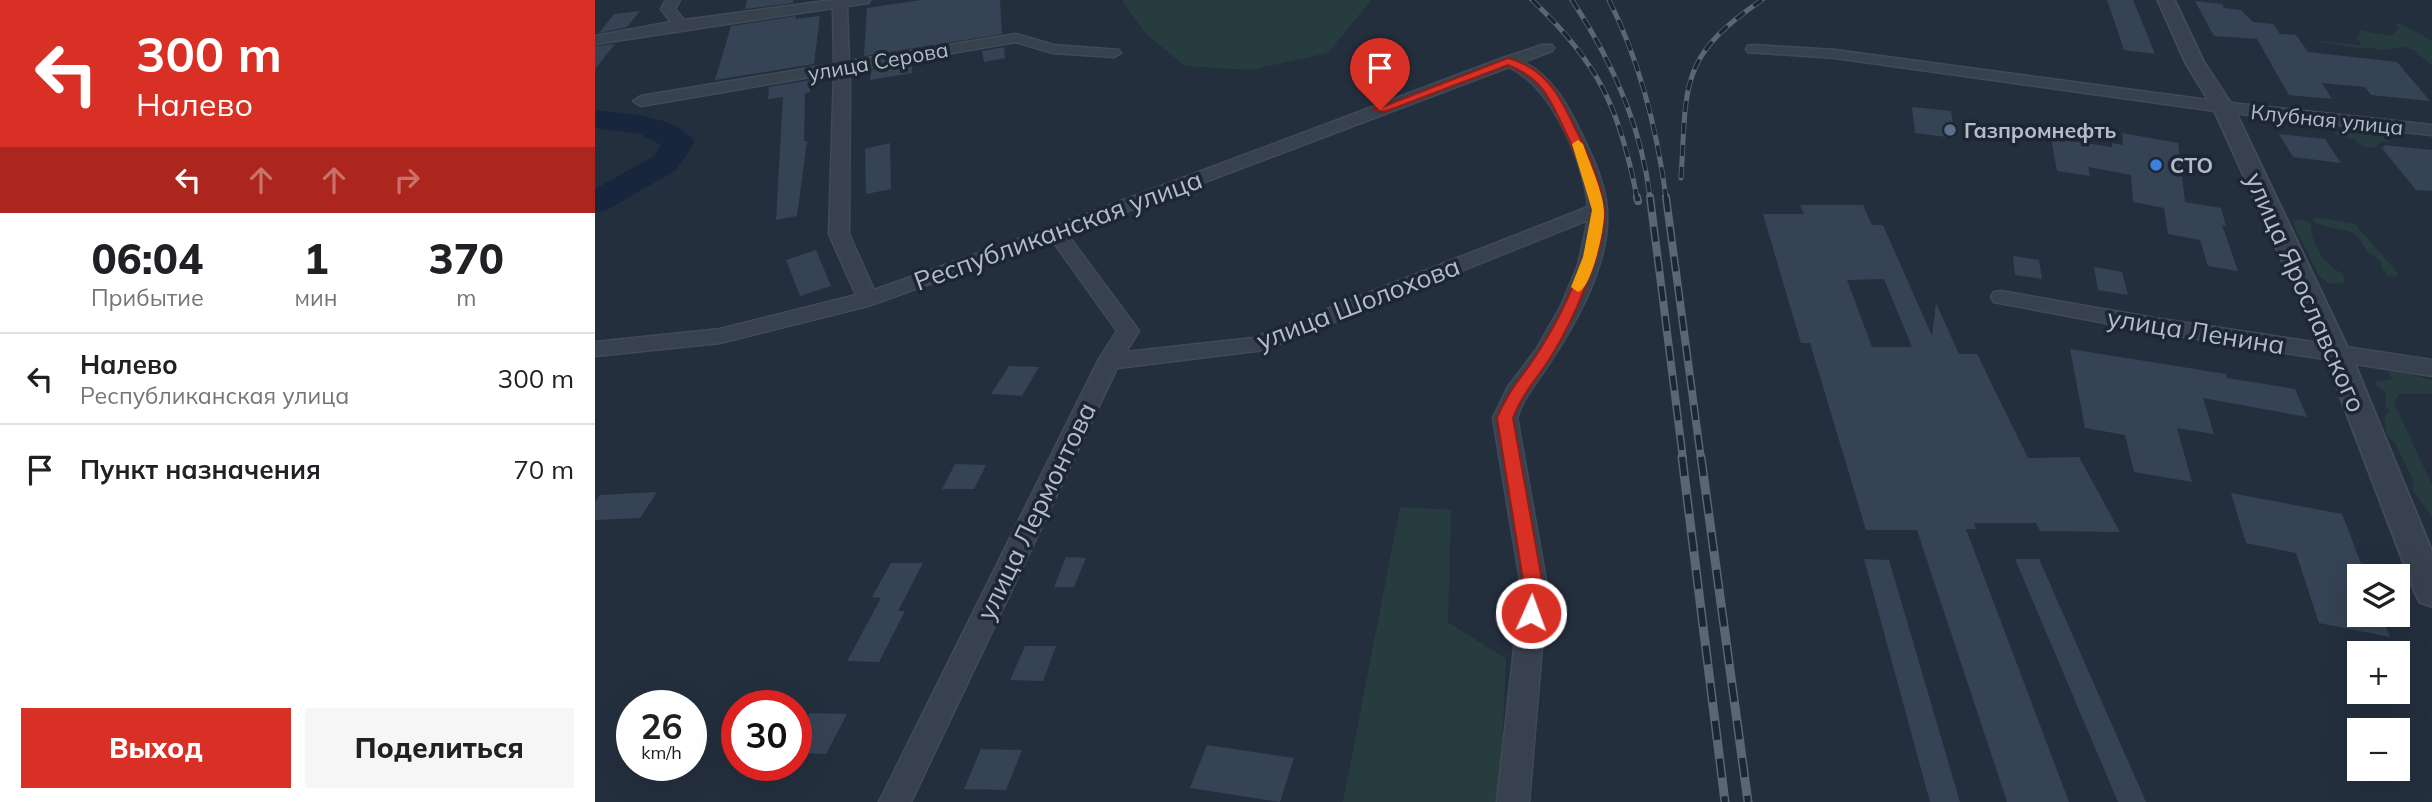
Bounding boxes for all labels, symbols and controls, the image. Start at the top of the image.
text: 300 m [136,23,282,84]
icon: left [21,28,112,119]
street label: улица Серова [806,36,950,86]
pin [1350,38,1410,110]
icon: arrive [1361,49,1399,87]
text: Налево [136,84,253,124]
street label: Клубная улица [2249,98,2405,140]
place label: Газпромнефть [1964,117,2117,143]
marker: Газпромнефть [1942,122,1958,138]
place label: СТО [2170,152,2213,178]
marker: СТО [2148,157,2164,173]
icon: left [169,161,207,199]
icon: ahead [242,161,280,199]
icon: ahead [315,161,353,199]
icon: right [388,161,426,199]
street label: Республиканская улица [909,162,1207,298]
street label: улица Ярославского [2238,167,2374,417]
text: 06:04 [91,232,203,285]
text: 1 [303,232,329,285]
text: 370 [428,232,504,285]
street label: улица Шолохова [1252,249,1464,357]
text: Прибытие [91,283,204,312]
text: мин [295,283,338,312]
text: m [456,283,476,312]
street label: улица Ленина [2105,301,2287,361]
text: Налево [80,348,178,381]
icon: left [21,360,59,398]
text: 300 m [498,362,574,395]
text: Республиканская улица [80,381,349,410]
street label: улица Лермонтова [969,397,1103,625]
icon: arrive [21,451,59,489]
text: Пункт назначения [80,453,321,486]
text: 70 m [513,453,574,486]
map controls [2347,564,2410,781]
button: layers [2347,564,2410,627]
position arrow [1494,576,1568,650]
button: + [2347,641,2410,704]
speed limit sign: 30 [721,690,812,781]
text: 26 [640,704,683,748]
button: Выход [21,708,291,788]
button: Поделиться [305,708,574,788]
button: − [2347,718,2410,781]
text: km/h [641,741,682,764]

